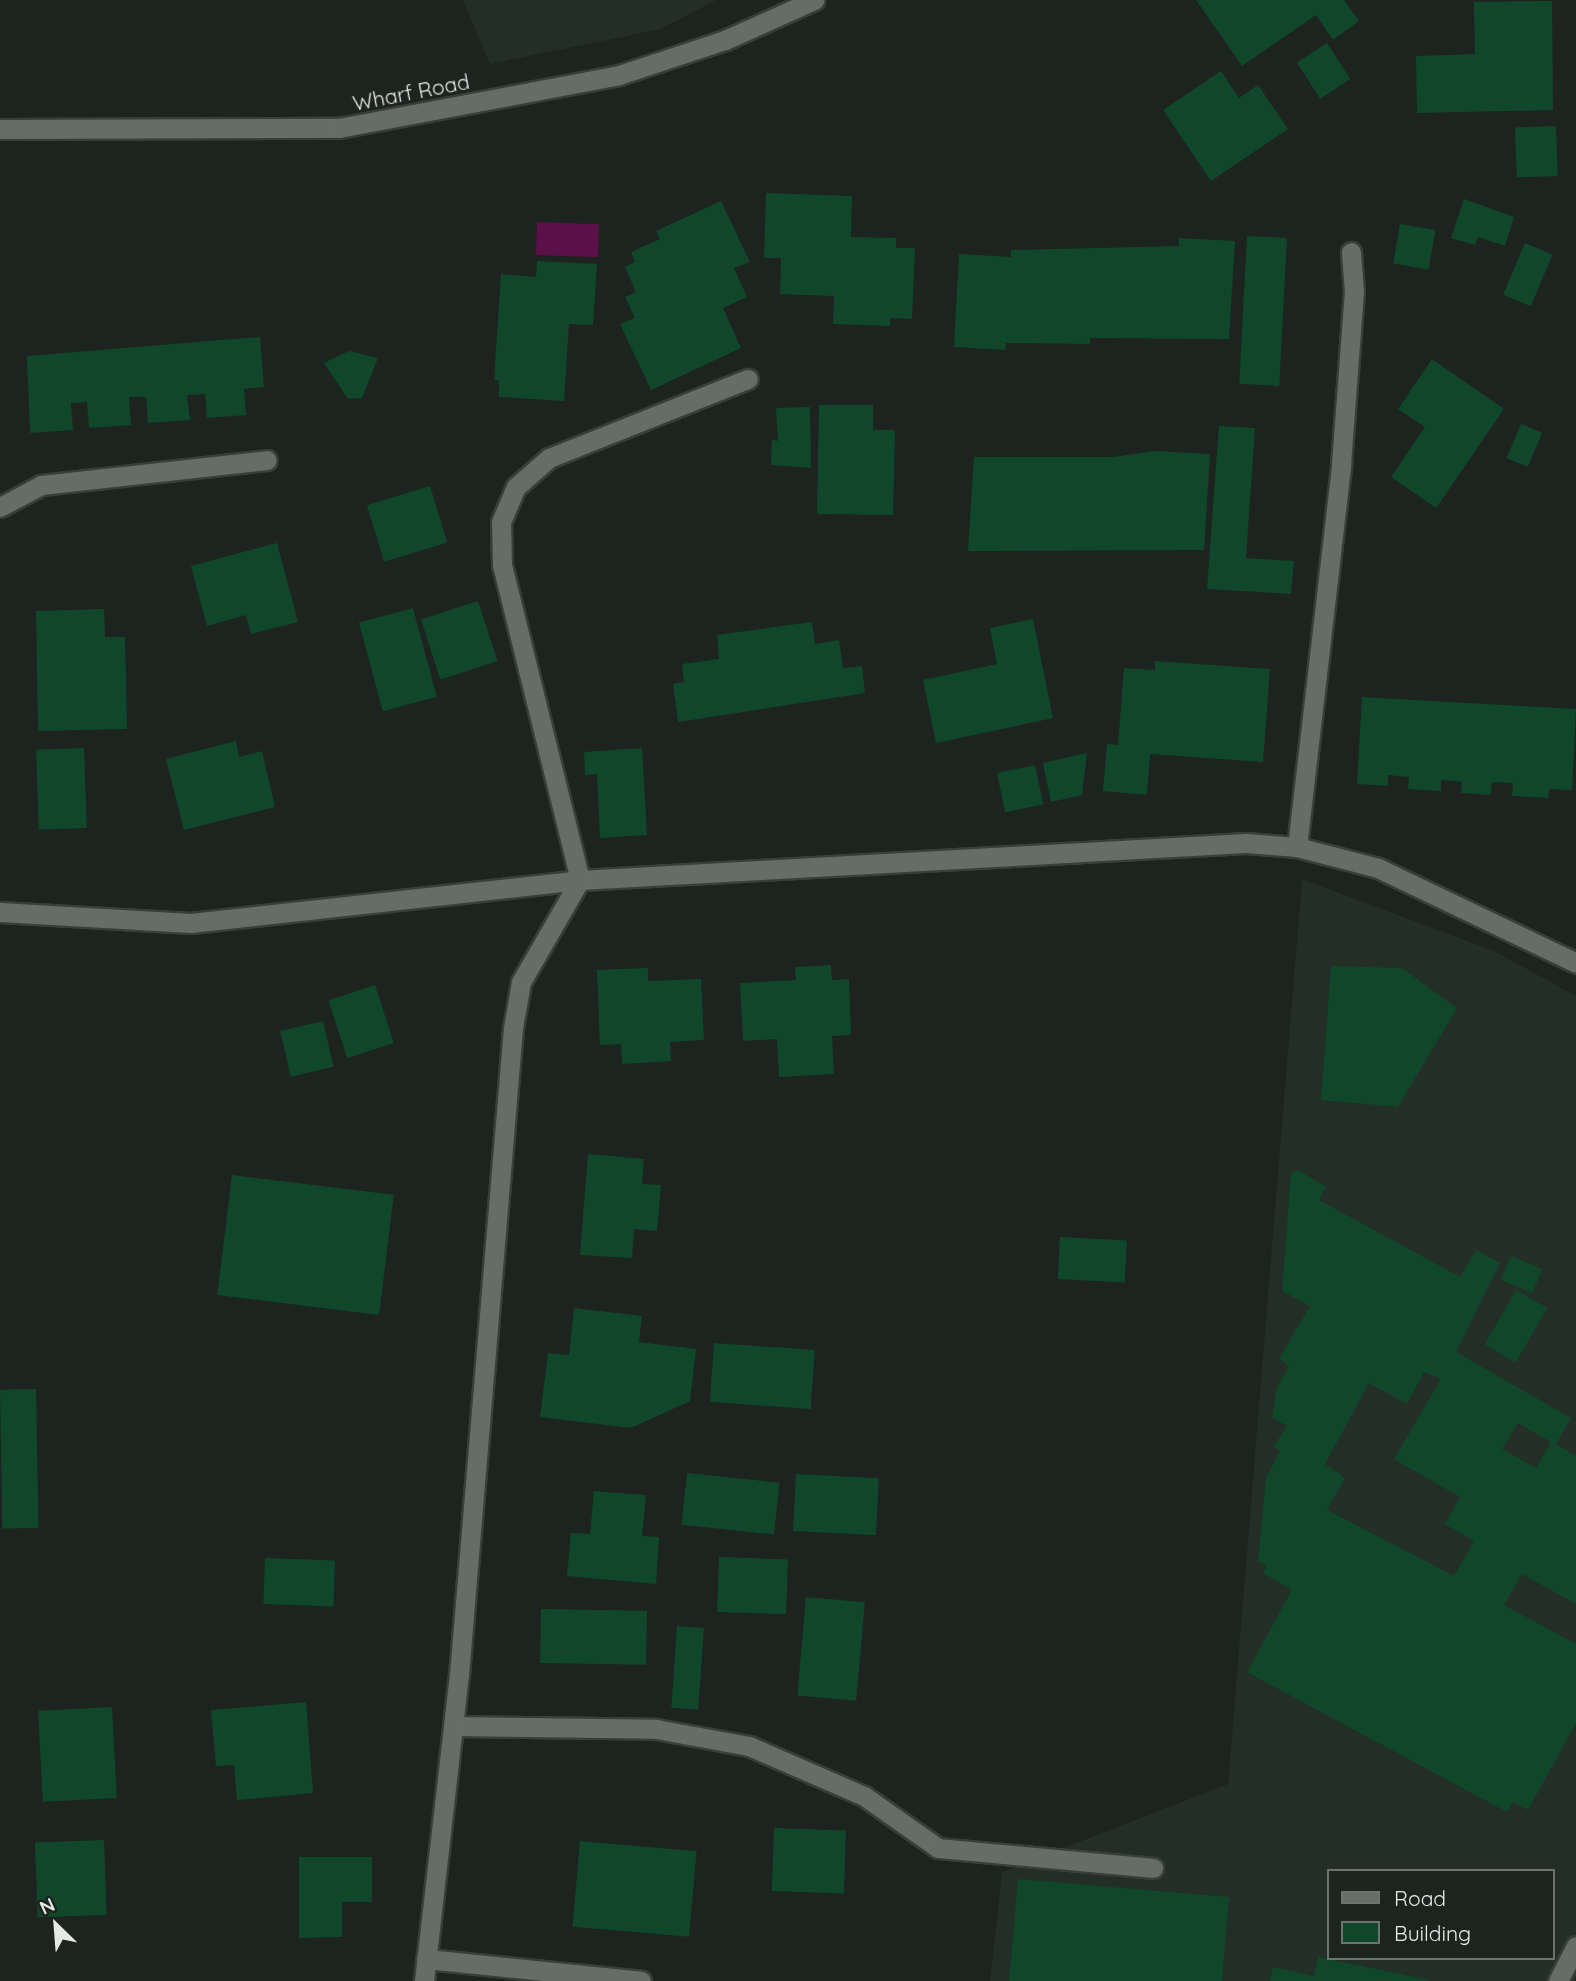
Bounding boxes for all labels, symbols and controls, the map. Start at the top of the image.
street label: Wharf Road [350,68,472,116]
legend [1328,1869,1555,1960]
text: Road [1394,1885,1446,1911]
north arrow [21,1890,91,1960]
text: N [36,1892,59,1920]
text: Building [1394,1920,1471,1946]

